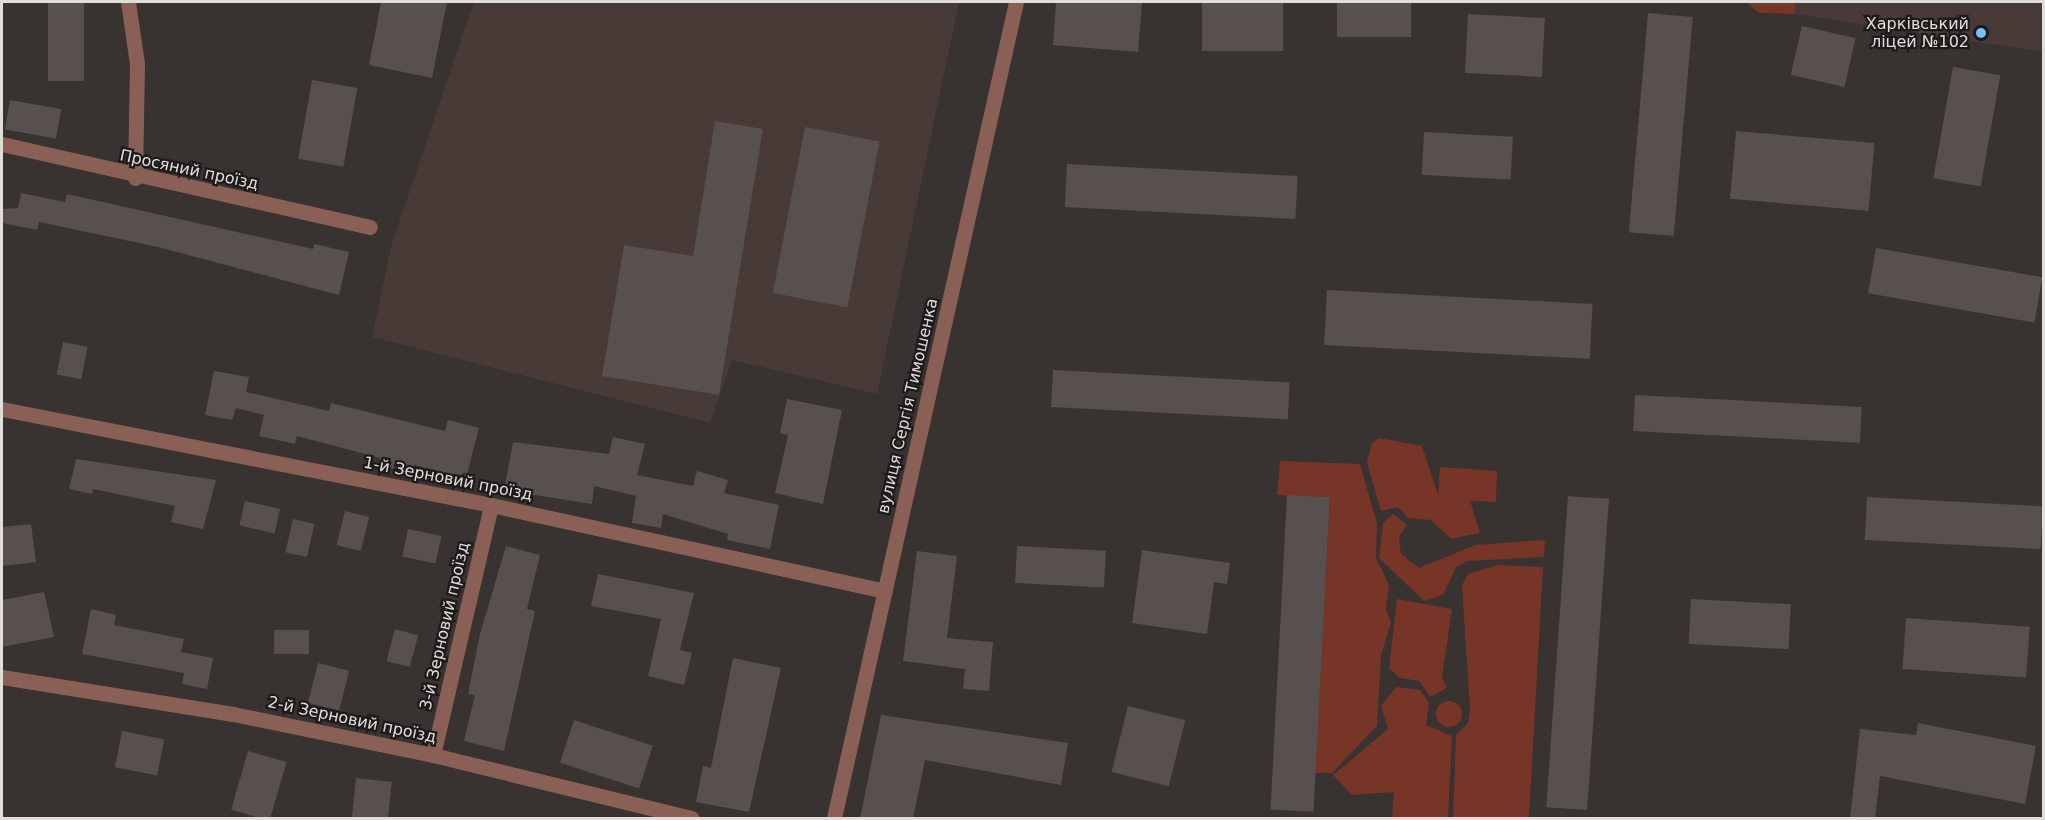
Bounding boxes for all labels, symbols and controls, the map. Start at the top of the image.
place label: Харківський ліцей №102 [1866,14,1969,52]
marker: Харківський ліцей №102 [1974,26,1988,40]
street label: Просяний проїзд [118,146,260,194]
street label: вулиця Сергія Тимошенка [874,297,942,515]
street label: 1-й Зерновий проїзд [362,453,534,505]
street label: 3-й Зерновий проїзд [416,540,474,712]
street label: 2-й Зерновий проїзд [266,693,438,747]

